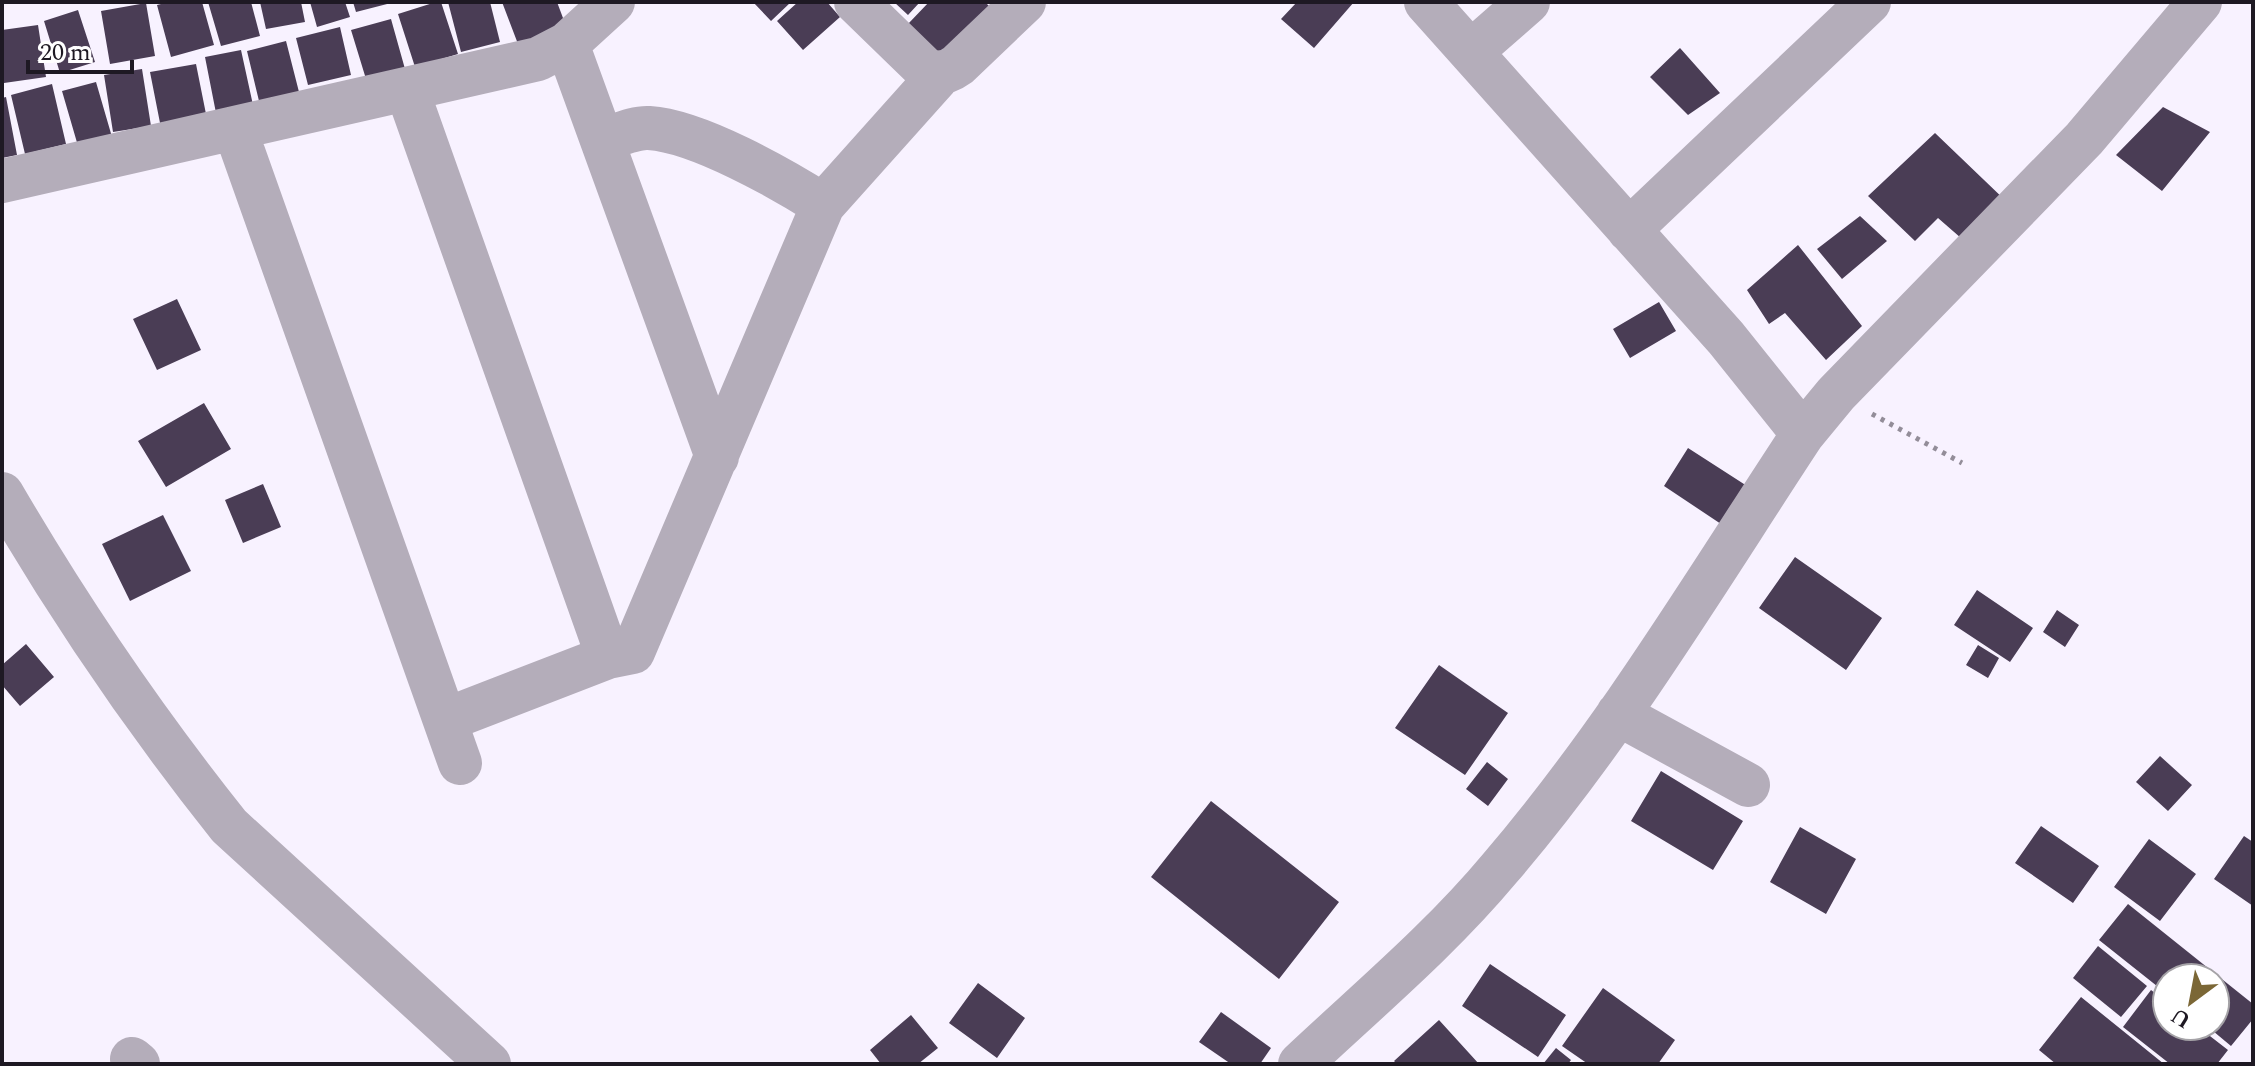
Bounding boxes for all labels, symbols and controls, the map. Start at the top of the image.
scale bar [28,24,132,74]
text: 20 m [40,35,91,71]
north arrow [2151,962,2231,1042]
text: U [2165,999,2198,1037]

